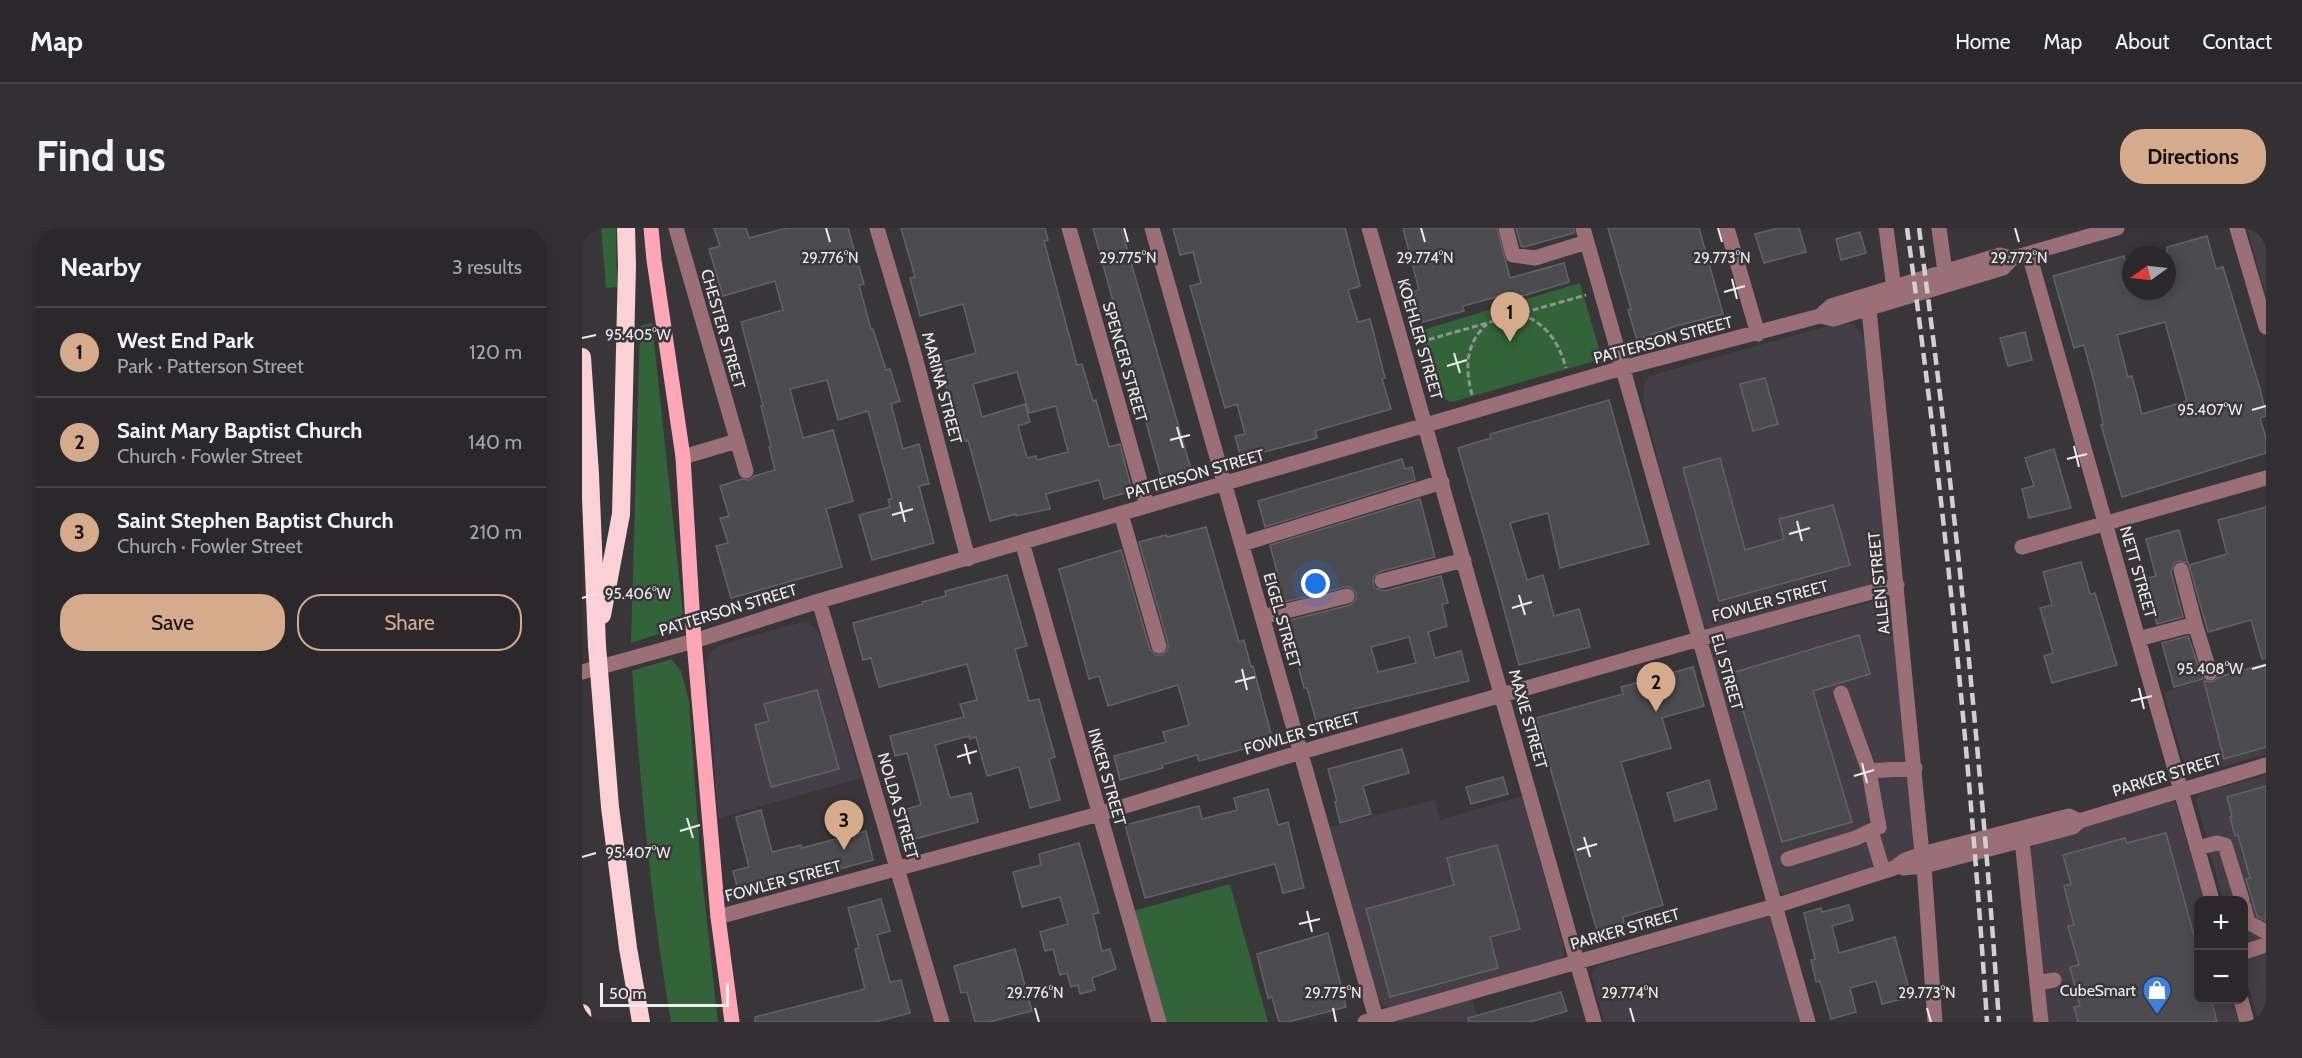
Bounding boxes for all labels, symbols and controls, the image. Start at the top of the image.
text: Map [30,24,83,58]
text: Home [1955,29,2011,54]
text: Map [2044,29,2082,54]
text: About [2115,29,2169,54]
text: Contact [2202,29,2272,54]
button: Directions [2120,129,2266,184]
text: Find us [36,130,165,182]
north arrow [2122,246,2176,300]
text: 29.776°N [801,249,859,267]
text: 29.775°N [1099,249,1157,267]
text: 29.774°N [1396,249,1454,267]
text: 29.773°N [1693,249,1751,267]
text: 29.772°N [1990,249,2048,267]
text: Nearby [60,251,141,283]
text: 3 results [452,255,522,279]
street label: CHESTER STREET [697,267,749,392]
street label: KOEHLER STREET [1394,276,1446,402]
pin: 1 [1490,292,1530,342]
street label: SPENCER STREET [1099,300,1151,425]
street label: PATTERSON STREET [1591,312,1735,368]
text: 95.405°W [605,326,672,344]
text: West End Park [117,327,254,354]
street label: MARINA STREET [918,330,966,446]
text: 1 [76,340,83,364]
text: 120 m [469,340,522,364]
text: Park · Patterson Street [117,354,304,378]
text: 95.407°W [2178,401,2243,419]
text: Saint Mary Baptist Church [117,417,362,444]
text: 2 [74,430,85,454]
text: 140 m [468,430,522,454]
text: Church · Fowler Street [117,444,302,468]
street label: PATTERSON STREET [1123,445,1267,503]
text: Saint Stephen Baptist Church [117,507,394,534]
text: 3 [74,520,85,544]
text: 210 m [469,520,522,544]
street label: NETT STREET [2116,524,2160,621]
street label: ALLEN STREET [1864,530,1894,635]
text: Church · Fowler Street [117,534,302,558]
your location [1301,569,1330,598]
street label: EIGEL STREET [1259,570,1305,670]
street label: FOWLER STREET [1710,576,1831,626]
street label: PATTERSON STREET [657,580,800,640]
text: 95.406°W [605,585,672,603]
button: Save [60,594,285,651]
button: Share [297,594,522,651]
street label: ELI STREET [1707,632,1747,713]
text: 95.408°W [2177,660,2244,678]
pin: 2 [1636,662,1676,712]
street label: MAXIE STREET [1505,667,1551,771]
street label: FOWLER STREET [1242,707,1362,759]
street label: INKER STREET [1084,726,1130,828]
street label: PARKER STREET [2110,749,2224,801]
street label: NOLDA STREET [874,750,922,862]
pin: 3 [824,800,864,850]
text: 95.407°W [606,844,671,862]
street label: FOWLER STREET [723,856,844,906]
map controls [2194,896,2248,1004]
button: + [2194,896,2248,950]
street label: PARKER STREET [1568,904,1682,954]
button: − [2194,950,2248,1004]
shop icon: CubeSmart [2141,974,2173,1016]
scale bar [600,980,729,1008]
place label: CubeSmart [2060,981,2137,1000]
text: 50 m [609,984,646,1003]
text: 29.776°N [1006,984,1064,1002]
text: 29.775°N [1304,984,1362,1002]
text: 29.774°N [1601,984,1659,1002]
text: 29.773°N [1898,984,1956,1002]

